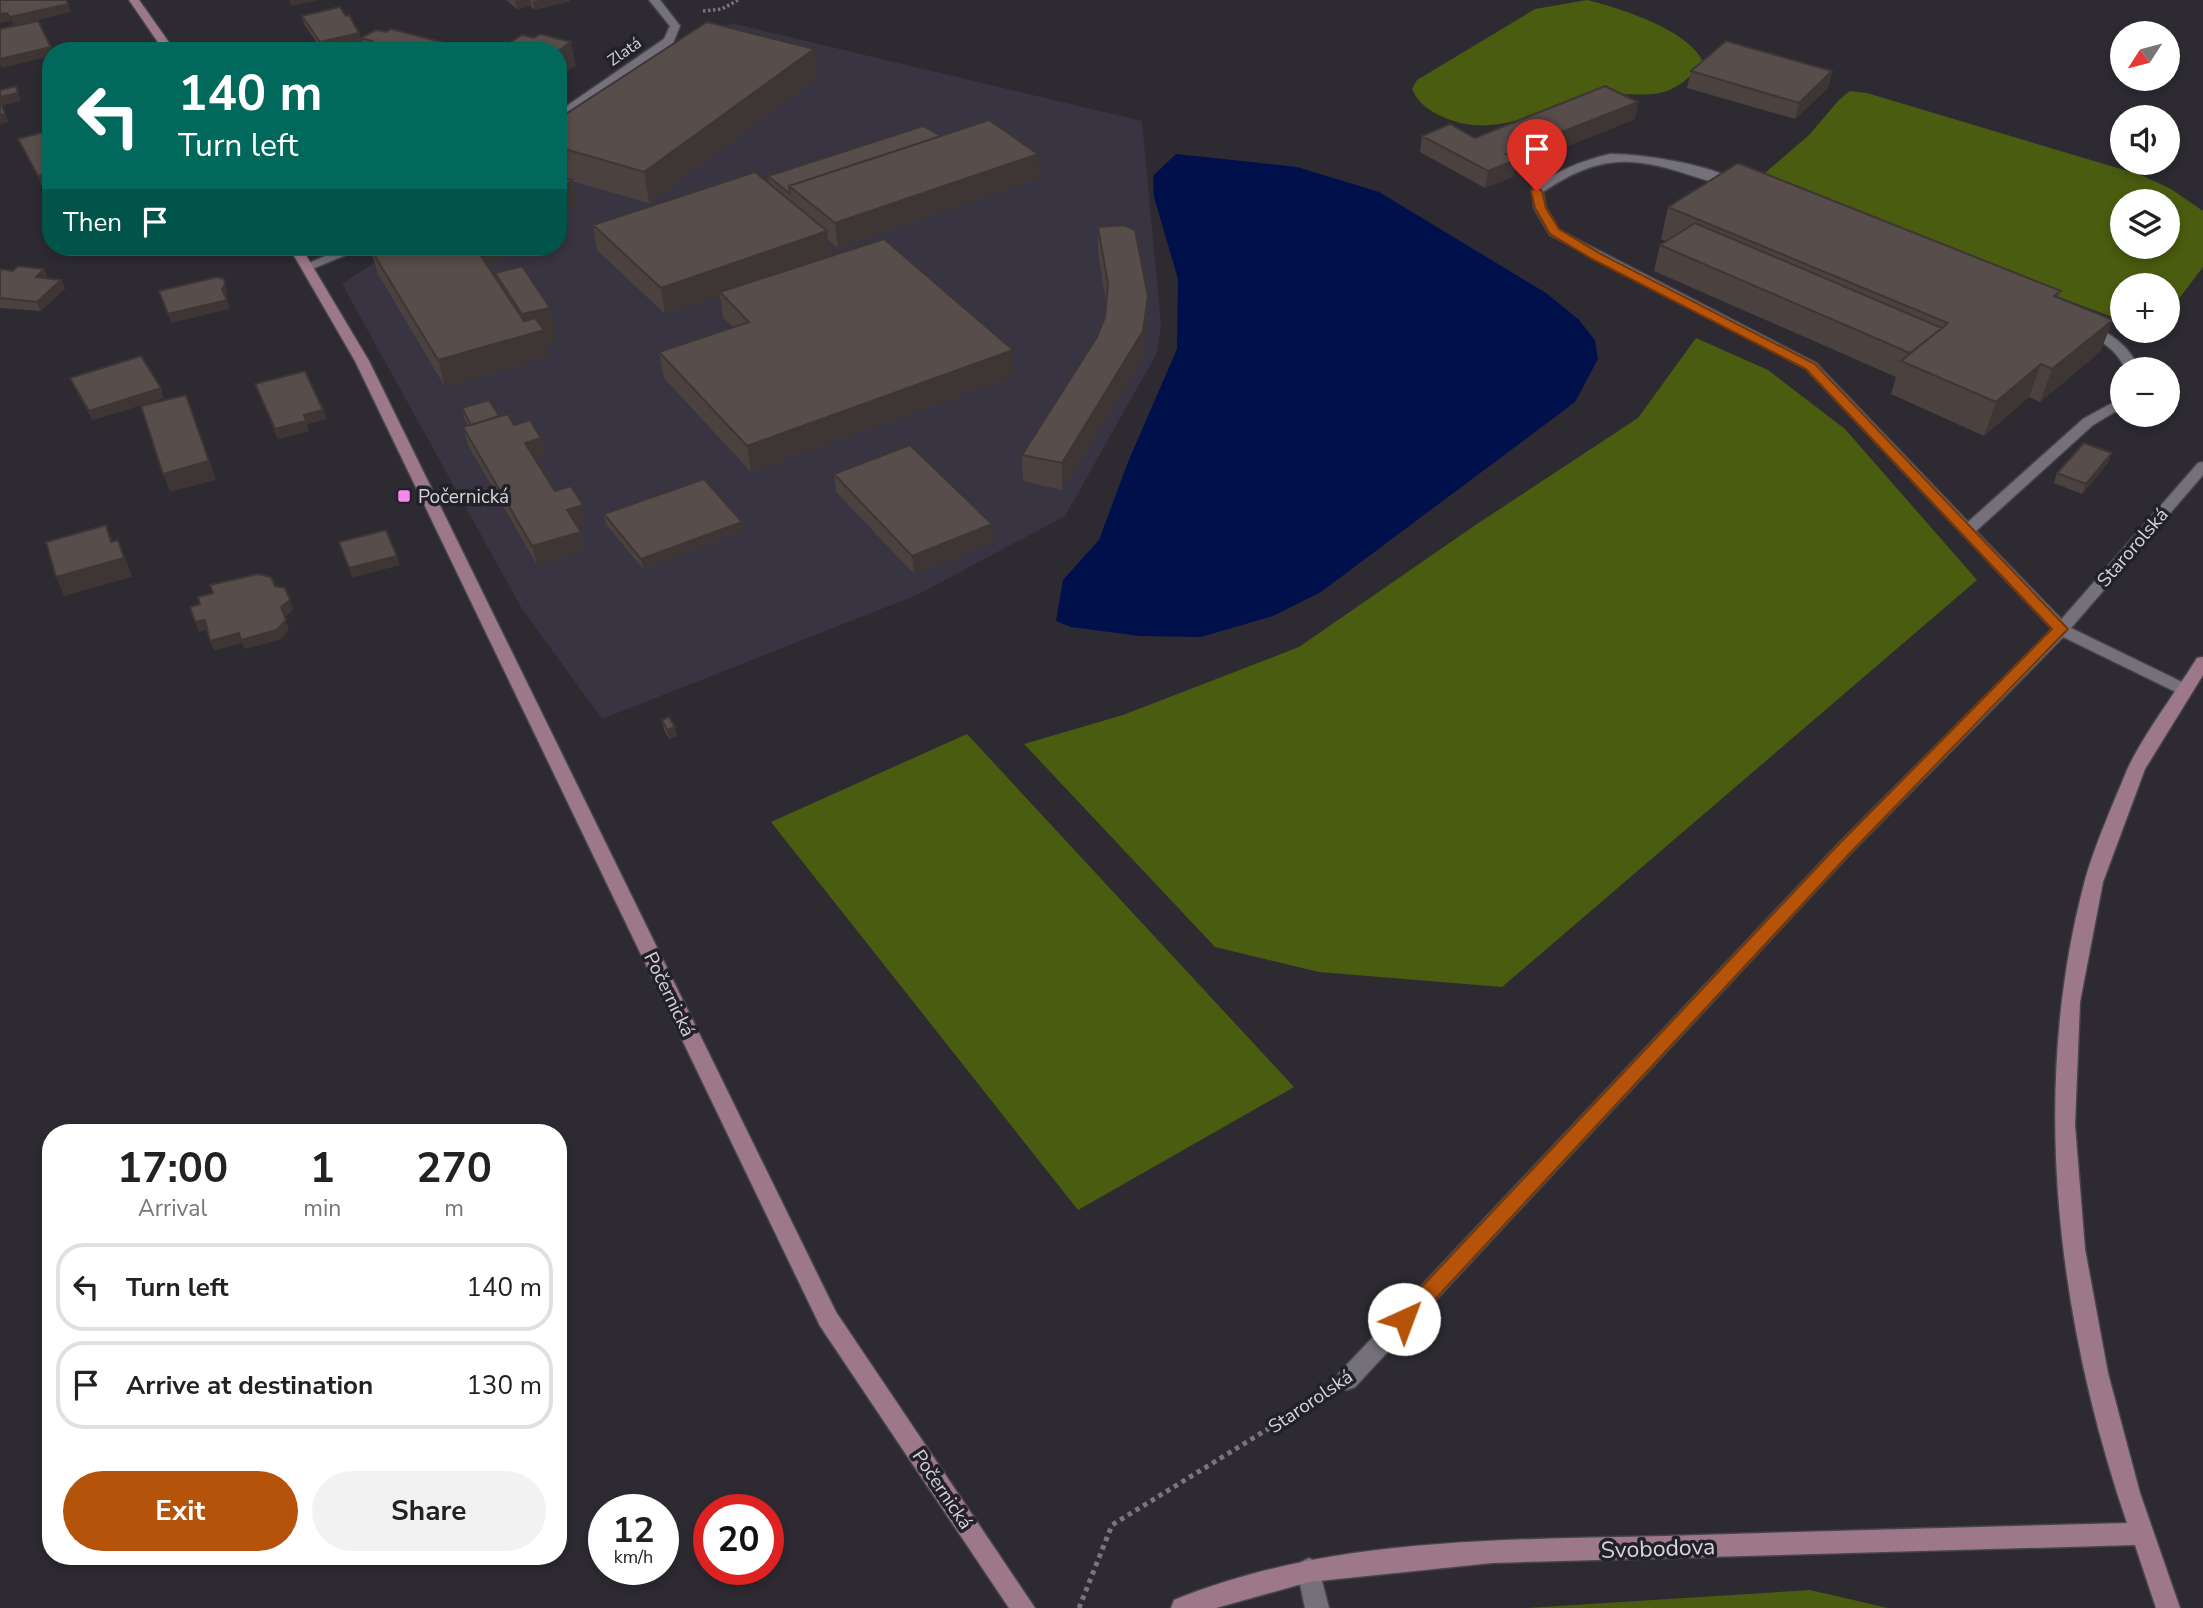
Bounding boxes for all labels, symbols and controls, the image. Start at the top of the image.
north arrow [2110,21,2180,91]
map controls [2110,21,2180,427]
street label: Zlatá [603,32,646,71]
text: 140 m [178,60,322,127]
icon: left [63,70,154,161]
button: sound [2110,105,2180,175]
pin [1507,119,1567,191]
text: Turn left [178,124,298,167]
icon: arrive [1518,130,1556,168]
button: layers [2110,189,2180,259]
icon: arrive [136,203,174,241]
text: Then [63,205,122,240]
button: + [2110,273,2180,343]
button: − [2110,357,2180,427]
place label: Počernická [418,484,509,510]
marker: Počernická [396,488,412,504]
street label: Starorolská [2091,503,2174,593]
street label: Počernická [637,948,701,1041]
text: 17:00 [117,1140,228,1197]
text: 1 [310,1140,335,1197]
text: 270 [416,1140,492,1197]
text: Arrival [138,1193,207,1224]
text: min [303,1193,341,1224]
text: m [444,1193,464,1224]
icon: left [67,1268,105,1306]
text: Turn left [126,1270,229,1305]
text: 140 m [466,1270,542,1305]
position arrow [1367,1282,1441,1356]
street label: Starorolská [1263,1364,1358,1440]
icon: arrive [67,1366,105,1404]
text: Arrive at destination [126,1368,373,1403]
text: 130 m [466,1368,542,1403]
street label: Počernická [906,1445,978,1535]
button: Exit [63,1471,298,1551]
button: Share [312,1471,546,1551]
speed limit sign: 20 [693,1494,784,1585]
text: 12 [612,1507,655,1554]
street label: Svobodova [1600,1531,1716,1566]
text: km/h [614,1545,653,1569]

